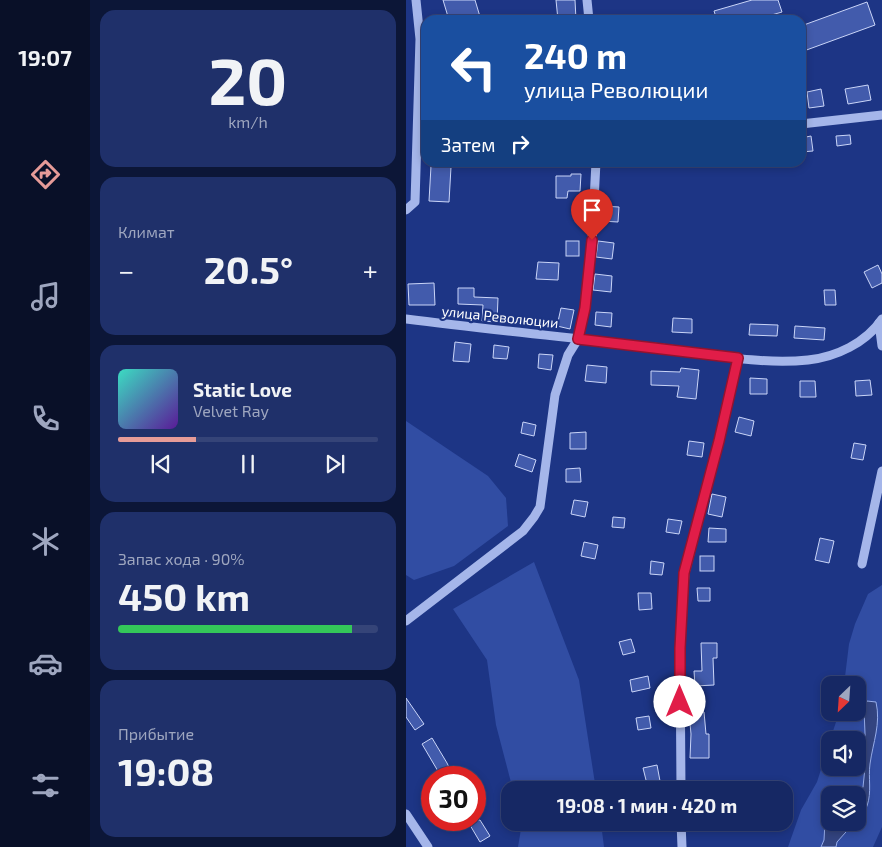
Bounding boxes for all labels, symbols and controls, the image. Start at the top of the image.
text: 240 m [524,34,627,76]
icon: left [441,35,506,100]
text: 20 [209,40,287,118]
text: 19:07 [18,44,72,70]
text: улица Революции [524,76,708,102]
text: km/h [228,112,268,131]
icon: right [506,130,534,158]
text: Затем [441,133,496,156]
icon: directions [28,157,63,192]
pin [571,189,613,240]
icon: arrive [578,196,606,224]
text: Климат [118,222,175,241]
text: 20.5° [204,246,293,292]
text: − [118,253,134,287]
text: + [363,253,378,287]
icon: music [28,279,63,314]
street label: улица Революции [441,302,559,331]
text: Static Love [193,378,292,401]
icon: phone [28,401,63,436]
text: Velvet Ray [193,401,269,420]
icon: previous [147,450,175,478]
icon: pause [234,450,262,478]
icon: next [321,450,349,478]
icon: climate [28,524,63,559]
text: Запас хода · 90% [118,549,245,568]
text: 450 km [118,573,250,619]
icon: car [28,646,63,681]
position arrow [653,675,705,727]
north arrow [821,676,866,721]
map controls [821,676,866,831]
text: Прибытие [118,724,194,743]
button: sound [821,731,866,776]
text: 19:08 [118,748,214,794]
speed limit sign: 30 [421,766,486,831]
icon: filters [28,768,63,803]
button: layers [821,786,866,831]
text: 19:08 · 1 мин · 420 m [557,794,737,817]

